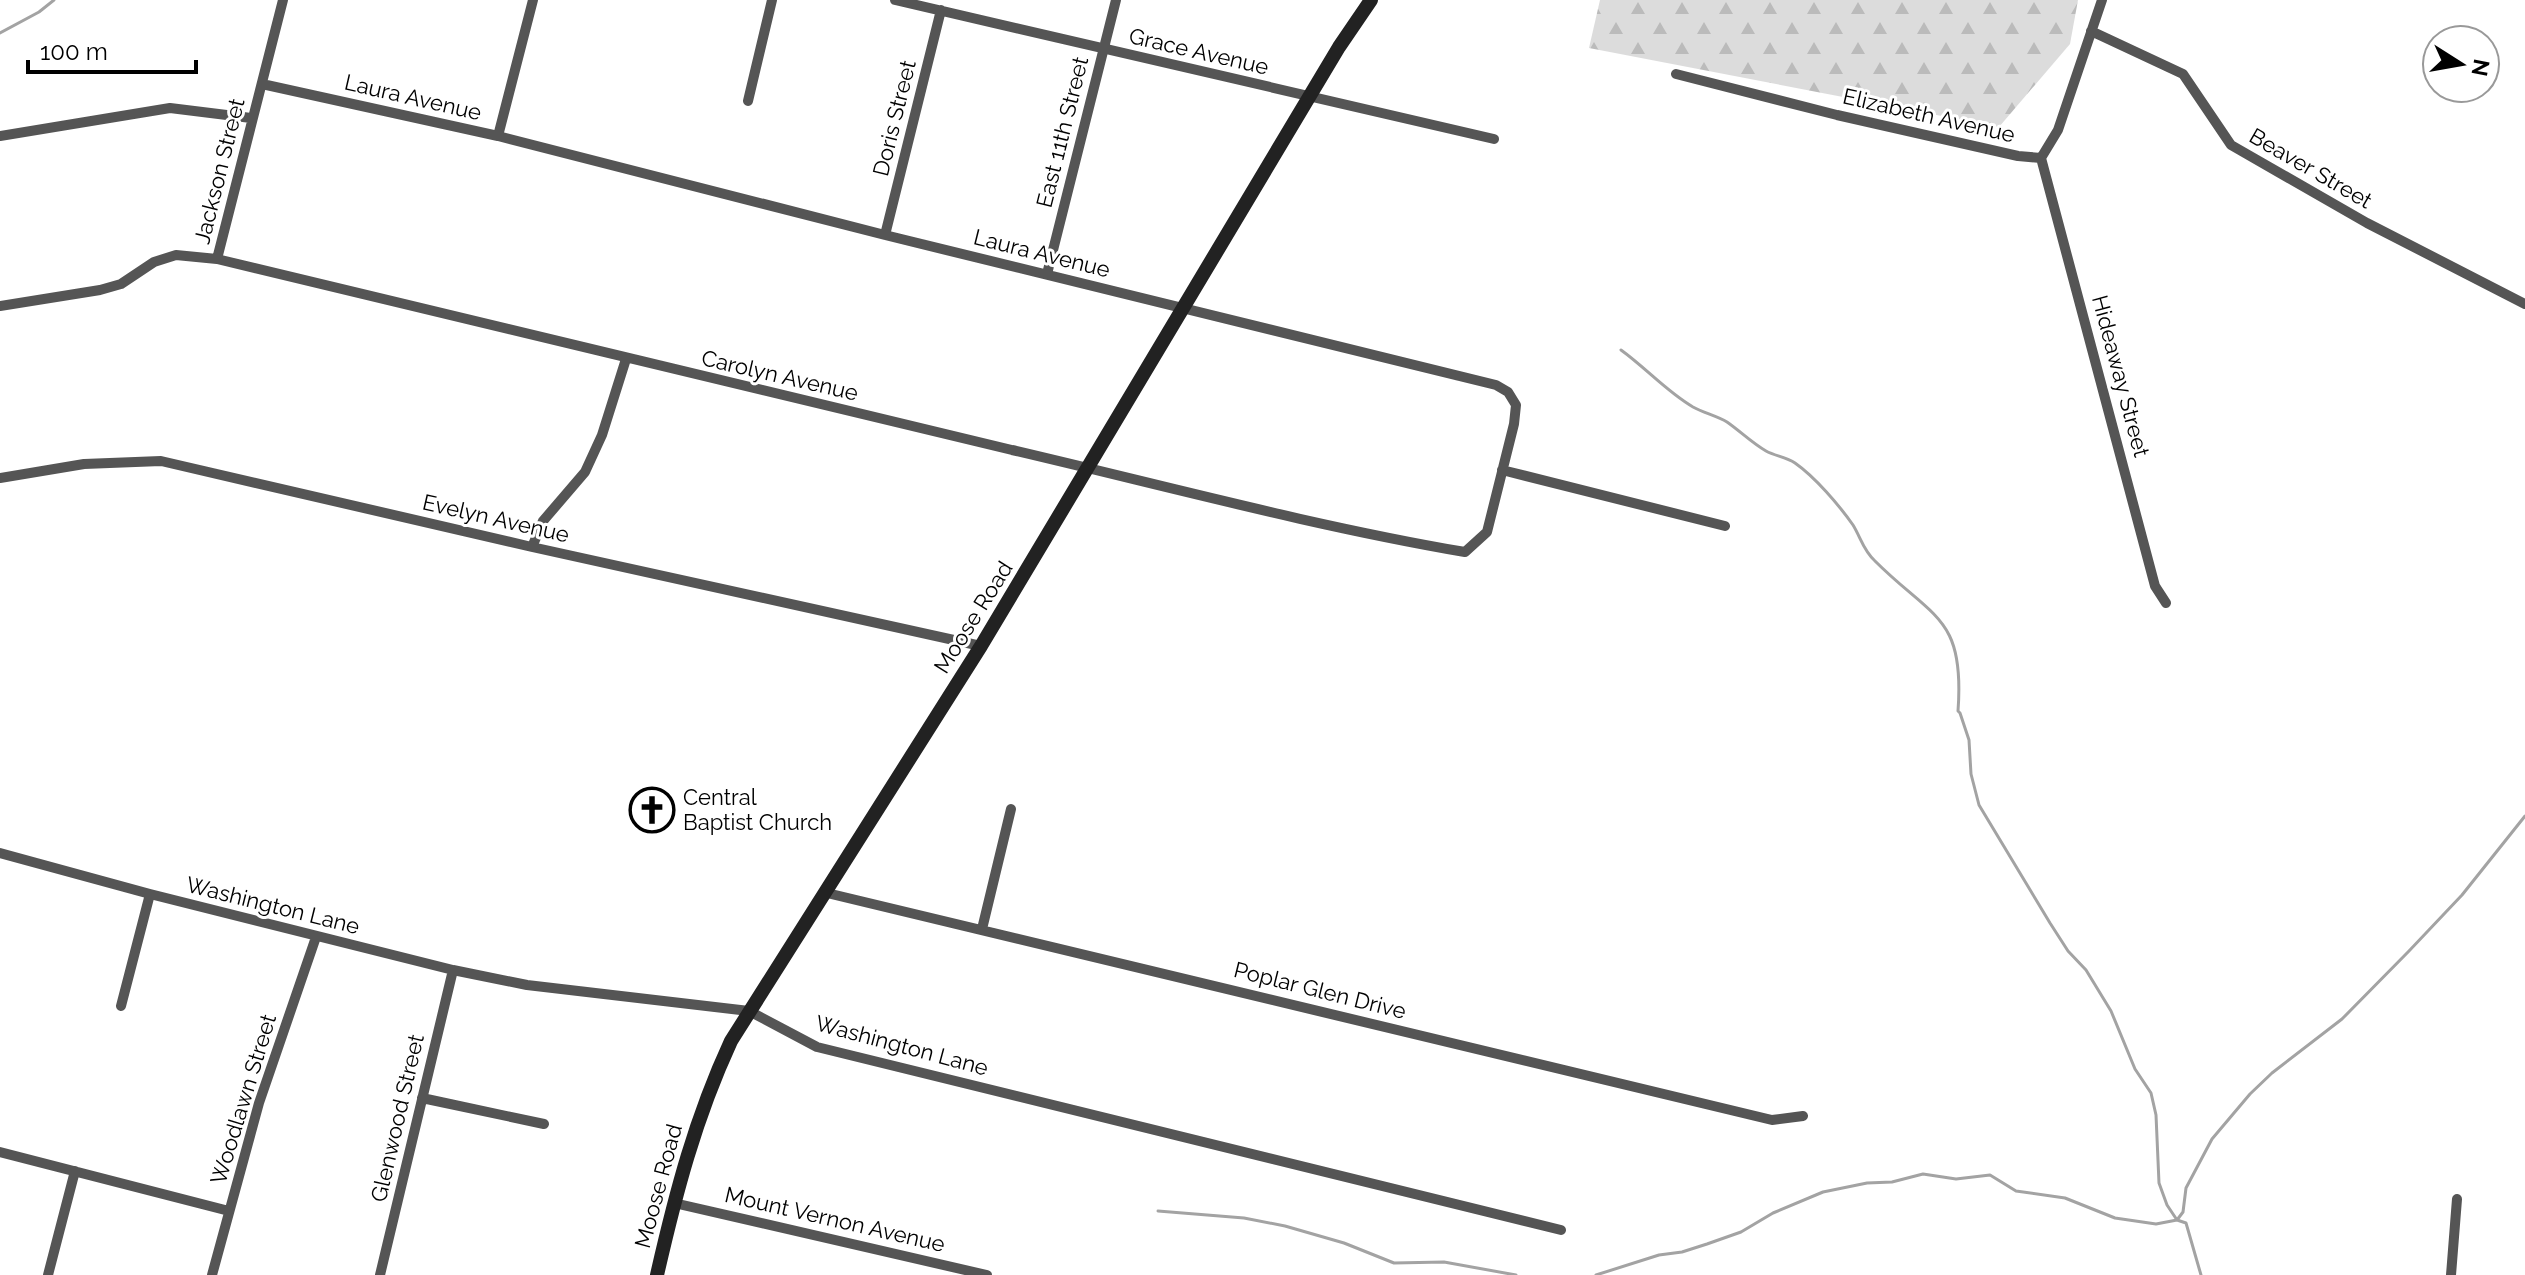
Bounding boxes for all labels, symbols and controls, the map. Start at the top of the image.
street label: Grace Avenue [1127,22,1271,80]
scale bar [28,24,196,74]
north arrow [2421,24,2501,104]
text: 100 m [40,37,108,66]
street label: East 11th Street [1031,53,1093,210]
street label: Doris Street [867,57,921,179]
text: N [2466,57,2495,79]
street label: Laura Avenue [342,69,484,125]
street label: Elizabeth Avenue [1840,83,2018,147]
street label: Jackson Street [188,95,250,247]
street label: Beaver Street [2245,122,2377,214]
street label: Laura Avenue [971,223,1113,283]
street label: Hideaway Street [2087,292,2155,460]
street label: Carolyn Avenue [699,344,861,406]
street label: Evelyn Avenue [420,488,572,548]
street label: Moose Road [928,556,1018,678]
place label: Central Baptist Church [683,784,832,835]
church icon: Central Baptist Church [628,786,676,834]
street label: Washington Lane [184,871,362,939]
street label: Poplar Glen Drive [1231,956,1409,1024]
street label: Washington Lane [813,1009,991,1081]
street label: Woodlawn Street [205,1010,281,1187]
street label: Glenwood Street [365,1031,429,1204]
street label: Moose Road [629,1121,687,1251]
street label: Mount Vernon Avenue [722,1181,948,1257]

